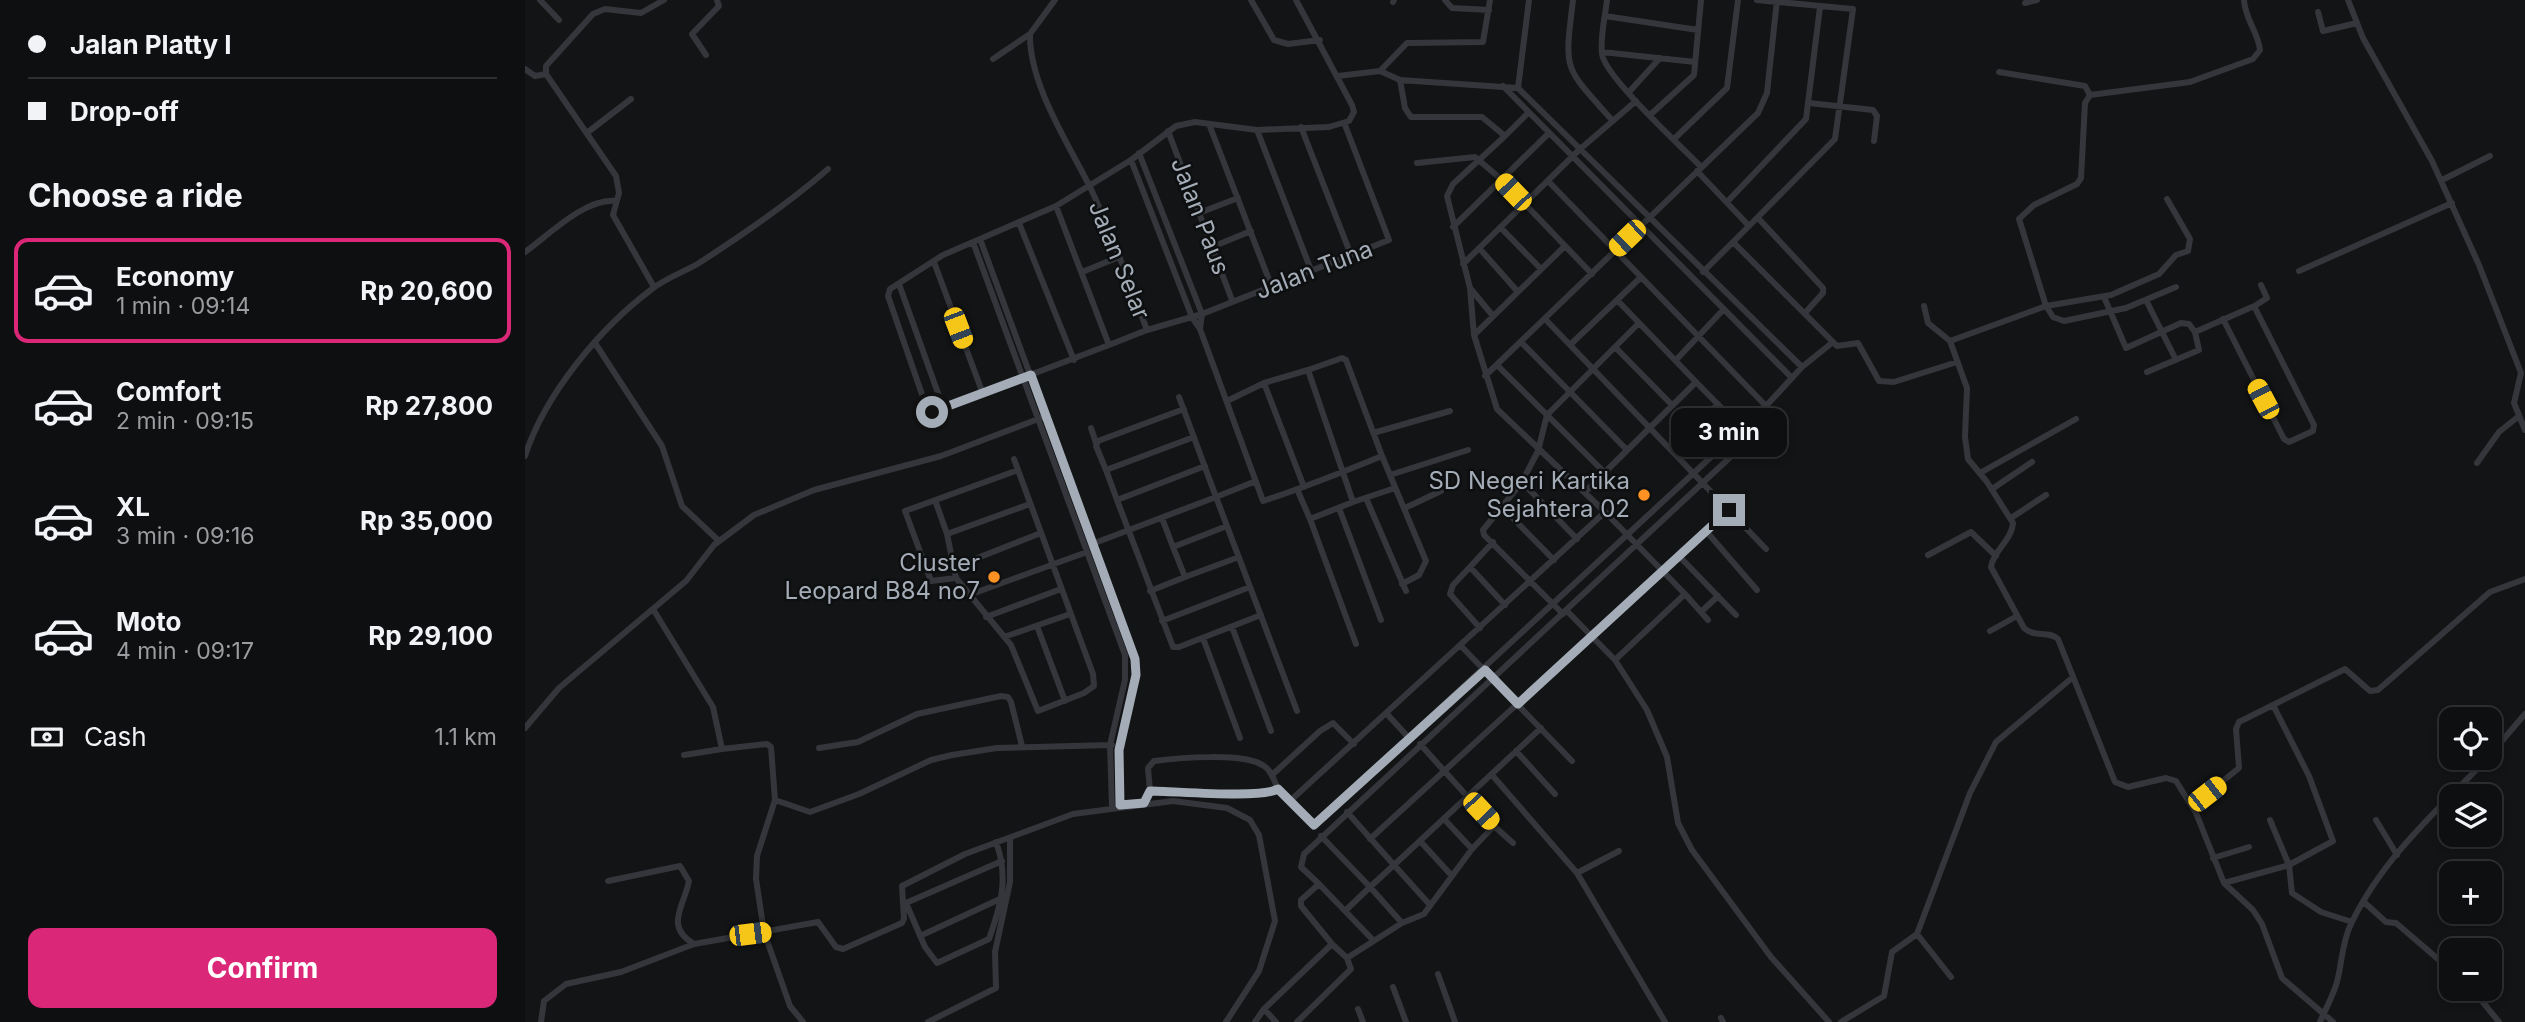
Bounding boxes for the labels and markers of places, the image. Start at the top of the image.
place label: SD Negeri Kartika Sejahtera 02 [1428,466,1630,523]
marker: SD Negeri Kartika Sejahtera 02 [1636,487,1652,503]
place label: Cluster Leopard B84 no7 [785,548,980,605]
marker: Cluster Leopard B84 no7 [986,569,1002,585]

